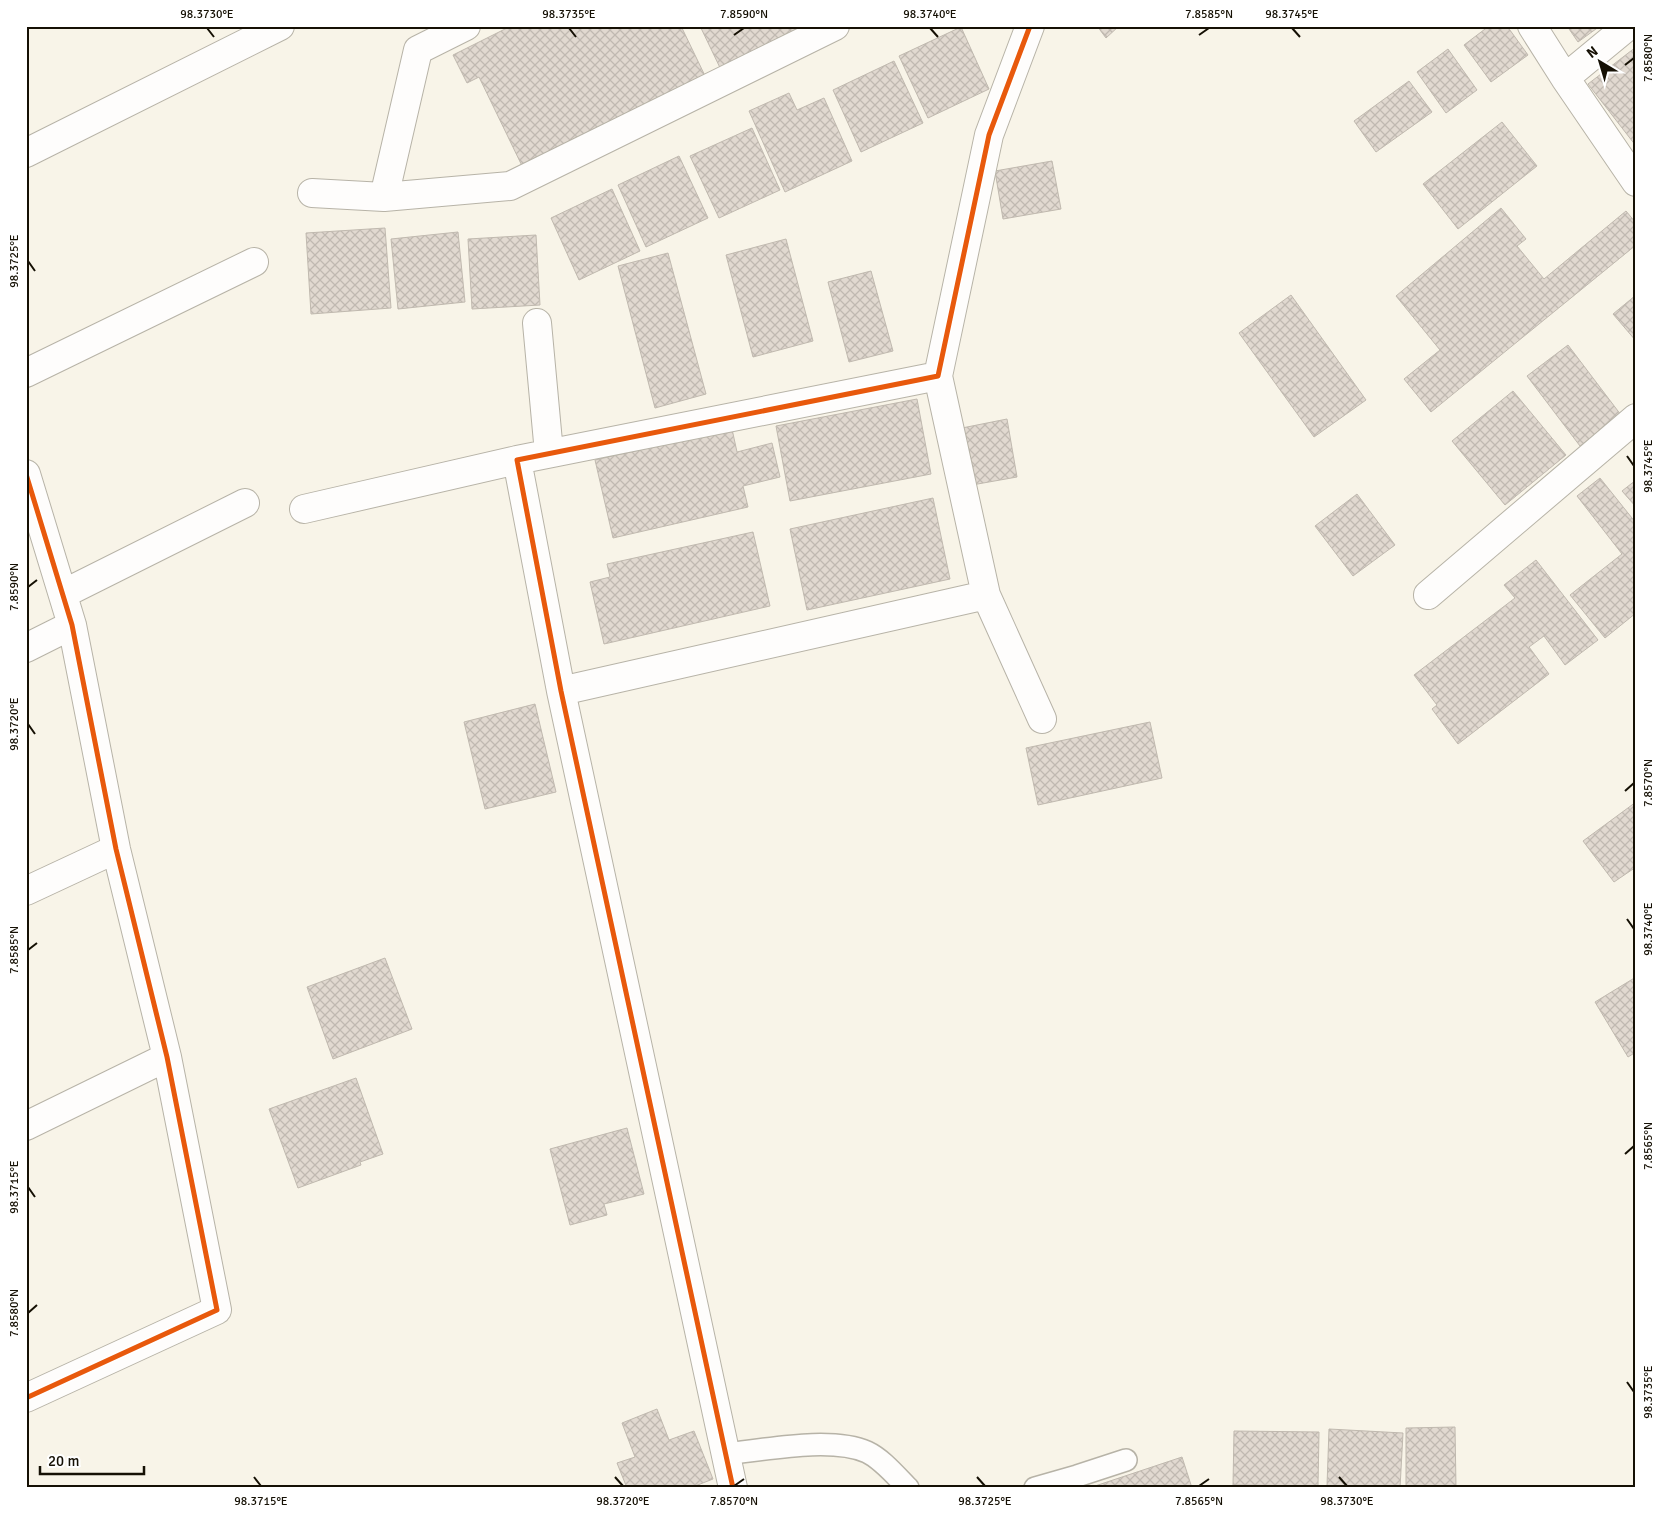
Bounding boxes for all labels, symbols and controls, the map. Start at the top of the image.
text: 98.3730°E [180,7,234,22]
text: 98.3735°E [542,7,596,22]
text: 7.8590°N [720,7,768,22]
text: 98.3740°E [903,7,957,22]
text: 7.8585°N [1185,7,1233,22]
text: 98.3745°E [1265,7,1319,22]
text: 7.8580°N [1641,34,1656,82]
north arrow [1574,38,1624,88]
text: N [1583,42,1601,62]
text: 98.3725°E [7,234,22,288]
text: 98.3745°E [1641,439,1656,493]
text: 7.8590°N [7,563,22,611]
text: 98.3720°E [7,697,22,751]
text: 7.8570°N [1641,759,1656,807]
text: 98.3740°E [1641,902,1656,956]
text: 7.8585°N [7,926,22,974]
text: 7.8565°N [1641,1122,1656,1170]
text: 98.3715°E [7,1160,22,1214]
text: 7.8580°N [7,1289,22,1337]
text: 98.3735°E [1641,1365,1656,1419]
scale bar [40,1444,144,1476]
text: 20 m [48,1452,79,1470]
text: 98.3715°E [234,1494,288,1509]
text: 98.3720°E [596,1494,650,1509]
text: 7.8570°N [710,1494,758,1509]
text: 98.3725°E [958,1494,1012,1509]
text: 7.8565°N [1175,1494,1223,1509]
text: 98.3730°E [1320,1494,1374,1509]

